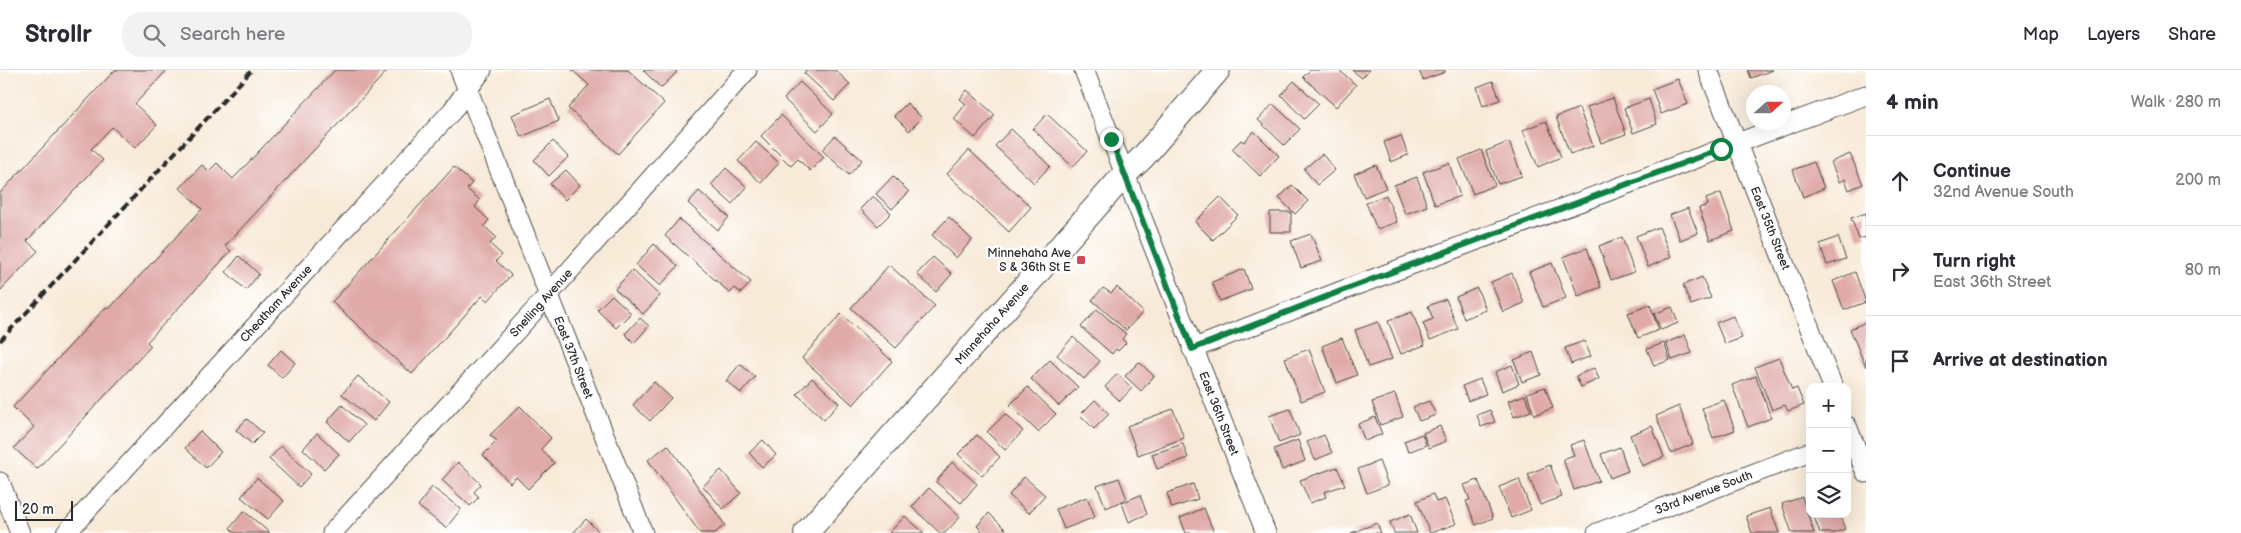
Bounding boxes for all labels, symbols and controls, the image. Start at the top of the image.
search box [122,12,472,57]
text: Strollr [25,20,92,49]
icon: search [140,21,168,49]
text: Search here [180,23,285,46]
text: Map [2023,24,2059,45]
text: Layers [2087,24,2140,45]
text: Share [2168,24,2216,45]
north arrow [1746,85,1791,130]
text: 4 min [1886,90,1939,115]
text: Walk · 280 m [2131,93,2221,112]
route end [1100,128,1123,151]
route start [1710,138,1733,161]
text: Continue [1933,160,2011,183]
icon: ahead [1886,167,1914,195]
text: 200 m [2175,171,2221,190]
text: 32nd Avenue South [1933,183,2074,202]
street label: East 35th Street [1747,184,1794,272]
place label: Minnehaha Ave S & 36th St E [987,246,1071,275]
text: Turn right [1933,250,2016,273]
marker: Minnehaha Ave S & 36th St E [1075,254,1087,266]
icon: right [1886,257,1914,285]
text: 80 m [2185,261,2221,280]
street label: Cheatham Avenue [237,262,315,345]
street label: Snelling Avenue [507,265,576,340]
text: East 36th Street [1933,273,2051,292]
street label: Minnehaha Avenue [952,280,1032,368]
street label: East 37th Street [551,314,597,401]
icon: arrive [1886,347,1914,375]
text: Arrive at destination [1933,349,2108,372]
street label: East 36th Street [1196,369,1242,458]
map controls [1806,383,1851,518]
button: + [1806,383,1851,428]
button: − [1806,428,1851,473]
street label: 33rd Avenue South [1653,467,1755,518]
button: layers [1806,473,1851,518]
scale bar [15,498,72,521]
text: 20 m [22,501,54,518]

